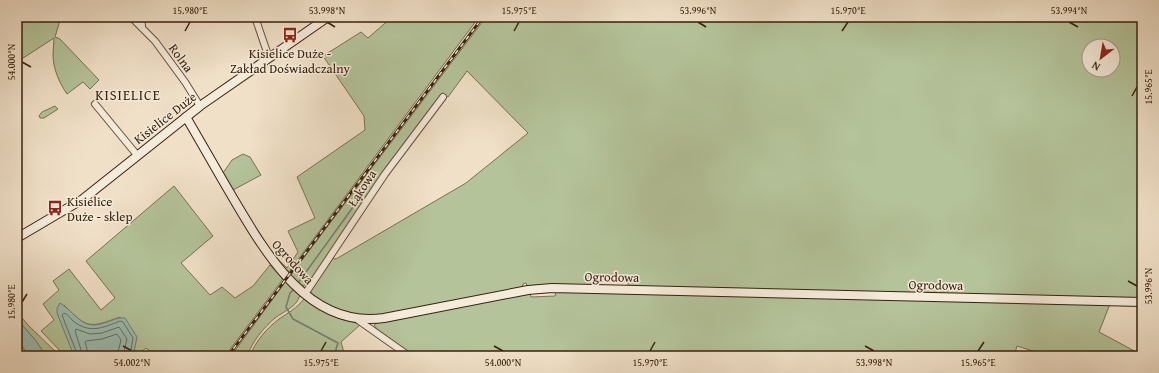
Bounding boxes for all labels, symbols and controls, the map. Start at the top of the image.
text: 15.980°E [172,3,208,18]
text: 53.998°N [309,3,346,18]
text: 15.975°E [501,3,537,18]
text: 53.996°N [680,3,717,18]
text: 15.970°E [830,3,866,18]
text: 53.994°N [1051,3,1088,18]
bus stop icon: Kisielice Duże - Zakład Doświadczalny [281,26,299,44]
north arrow [1081,38,1121,78]
street label: Rolna [164,40,198,77]
text: 54.000°N [4,43,19,80]
place label: Kisielice Duże - Zakład Doświadczalny [230,44,351,78]
text: N [1088,57,1103,75]
text: 15.965°E [1141,69,1156,105]
district label: KISIELICE [95,85,161,105]
street label: Kisielice Duże [130,87,200,149]
street label: Łąkowa [343,165,381,210]
place label: Kisielice Duże - sklep [67,192,132,226]
bus stop icon: Kisielice Duże - sklep [46,199,64,217]
street label: Ogrodowa [268,235,319,289]
street label: Ogrodowa [584,267,640,287]
text: 53.996°N [1141,267,1156,304]
street label: Ogrodowa [908,275,964,295]
text: 15.980°E [4,284,19,320]
text: 54.002°N [114,355,151,370]
text: 15.975°E [303,355,339,370]
text: 54.000°N [485,355,522,370]
text: 15.970°E [632,355,668,370]
text: 53.998°N [856,355,893,370]
text: 15.965°E [960,355,996,370]

